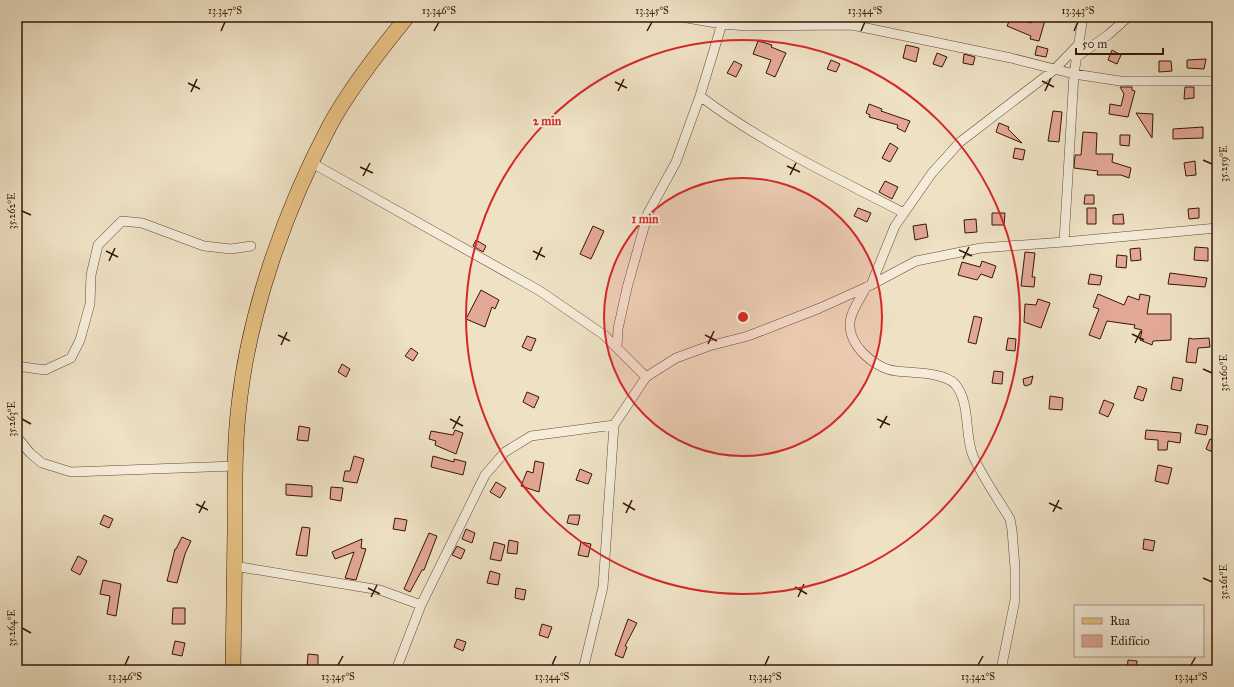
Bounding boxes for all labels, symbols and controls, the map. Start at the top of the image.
text: 13.347°S [208,5,242,17]
text: 13.346°S [422,5,456,17]
text: 13.345°S [635,5,669,17]
text: 13.344°S [848,5,883,17]
text: 13.343°S [1062,5,1095,17]
scale bar [1076,30,1163,56]
text: 50 m [1082,37,1107,51]
text: 2 min [533,114,562,128]
text: 35.259°E [1218,146,1230,182]
text: 35.262°E [6,193,18,229]
text: 1 min [631,212,659,226]
centre of rings [736,310,750,324]
text: 35.260°E [1218,354,1230,392]
text: 35.263°E [6,401,18,437]
text: 35.261°E [1218,564,1230,600]
legend [1074,605,1204,657]
text: 35.264°E [6,610,18,646]
text: Rua [1110,614,1131,628]
text: Edifício [1110,634,1150,648]
text: 13.346°S [108,671,142,683]
text: 13.345°S [321,671,355,683]
text: 13.344°S [535,671,570,683]
text: 13.343°S [749,671,782,683]
text: 13.342°S [961,671,995,683]
text: 13.341°S [1175,671,1208,683]

